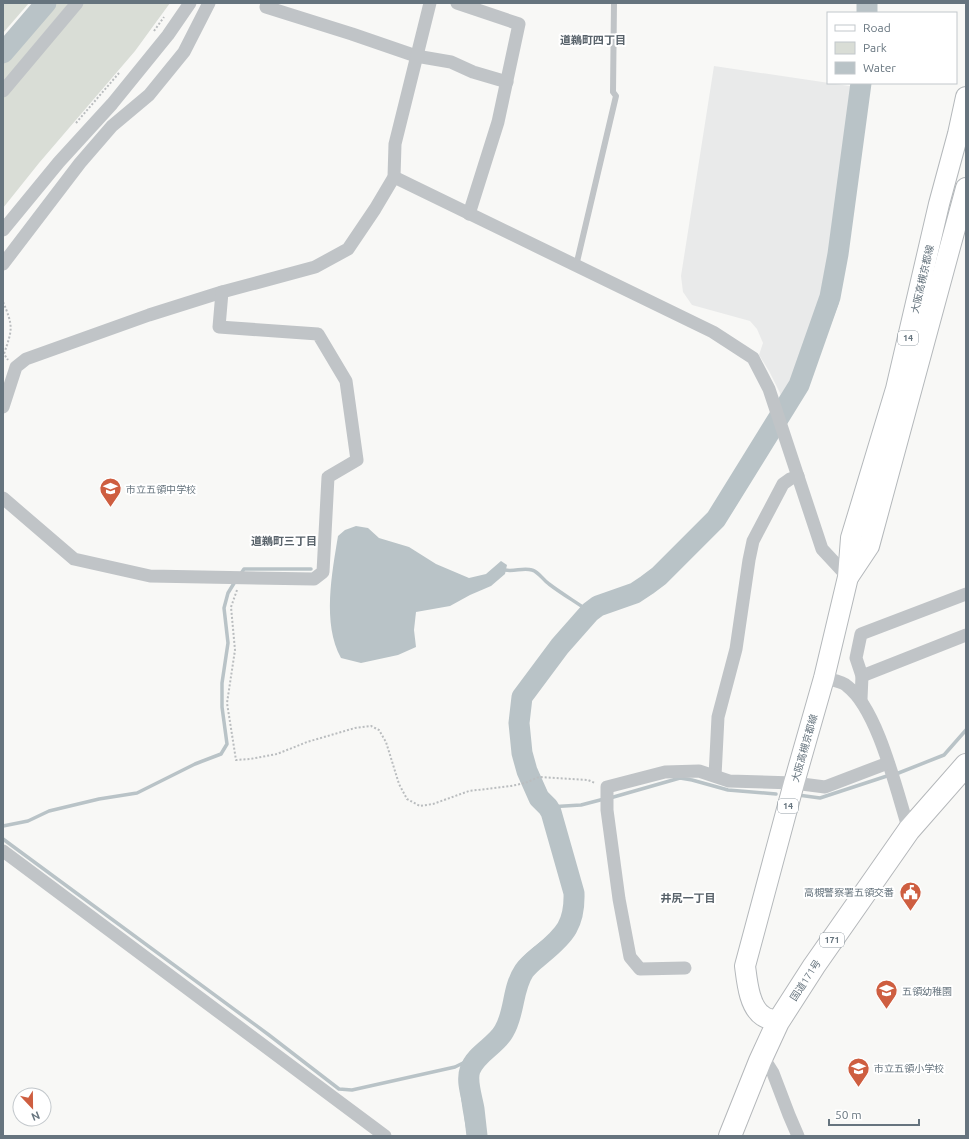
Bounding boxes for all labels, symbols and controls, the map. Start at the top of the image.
legend [827,12,957,84]
text: Road [863,21,891,34]
district label: 道鵜町四丁目 [560,34,626,46]
text: Park [863,41,887,54]
text: Water [863,61,896,74]
street label: 大阪高槻京都線 [909,244,936,314]
road number: 14 [898,331,918,345]
school or university icon: 市立五領中学校 [97,476,123,509]
place label: 市立五領中学校 [126,484,196,495]
district label: 道鵜町三丁目 [251,535,317,547]
street label: 大阪高槻京都線 [790,713,819,783]
road number: 14 [778,799,798,813]
public building icon: 高槻警察署五領交番 [897,879,923,912]
place label: 高槻警察署五領交番 [804,887,894,898]
district label: 井尻一丁目 [661,892,716,904]
road number: 171 [820,933,844,947]
street label: 国道171号 [788,958,823,1003]
school or university icon: 五領幼稚園 [873,978,899,1011]
place label: 五領幼稚園 [902,986,952,997]
school or university icon: 市立五領小学校 [845,1055,871,1088]
place label: 市立五領小学校 [874,1063,944,1074]
north arrow [12,1087,52,1127]
scale bar [829,1101,919,1127]
text: 50 m [835,1108,862,1121]
text: N [30,1109,42,1123]

